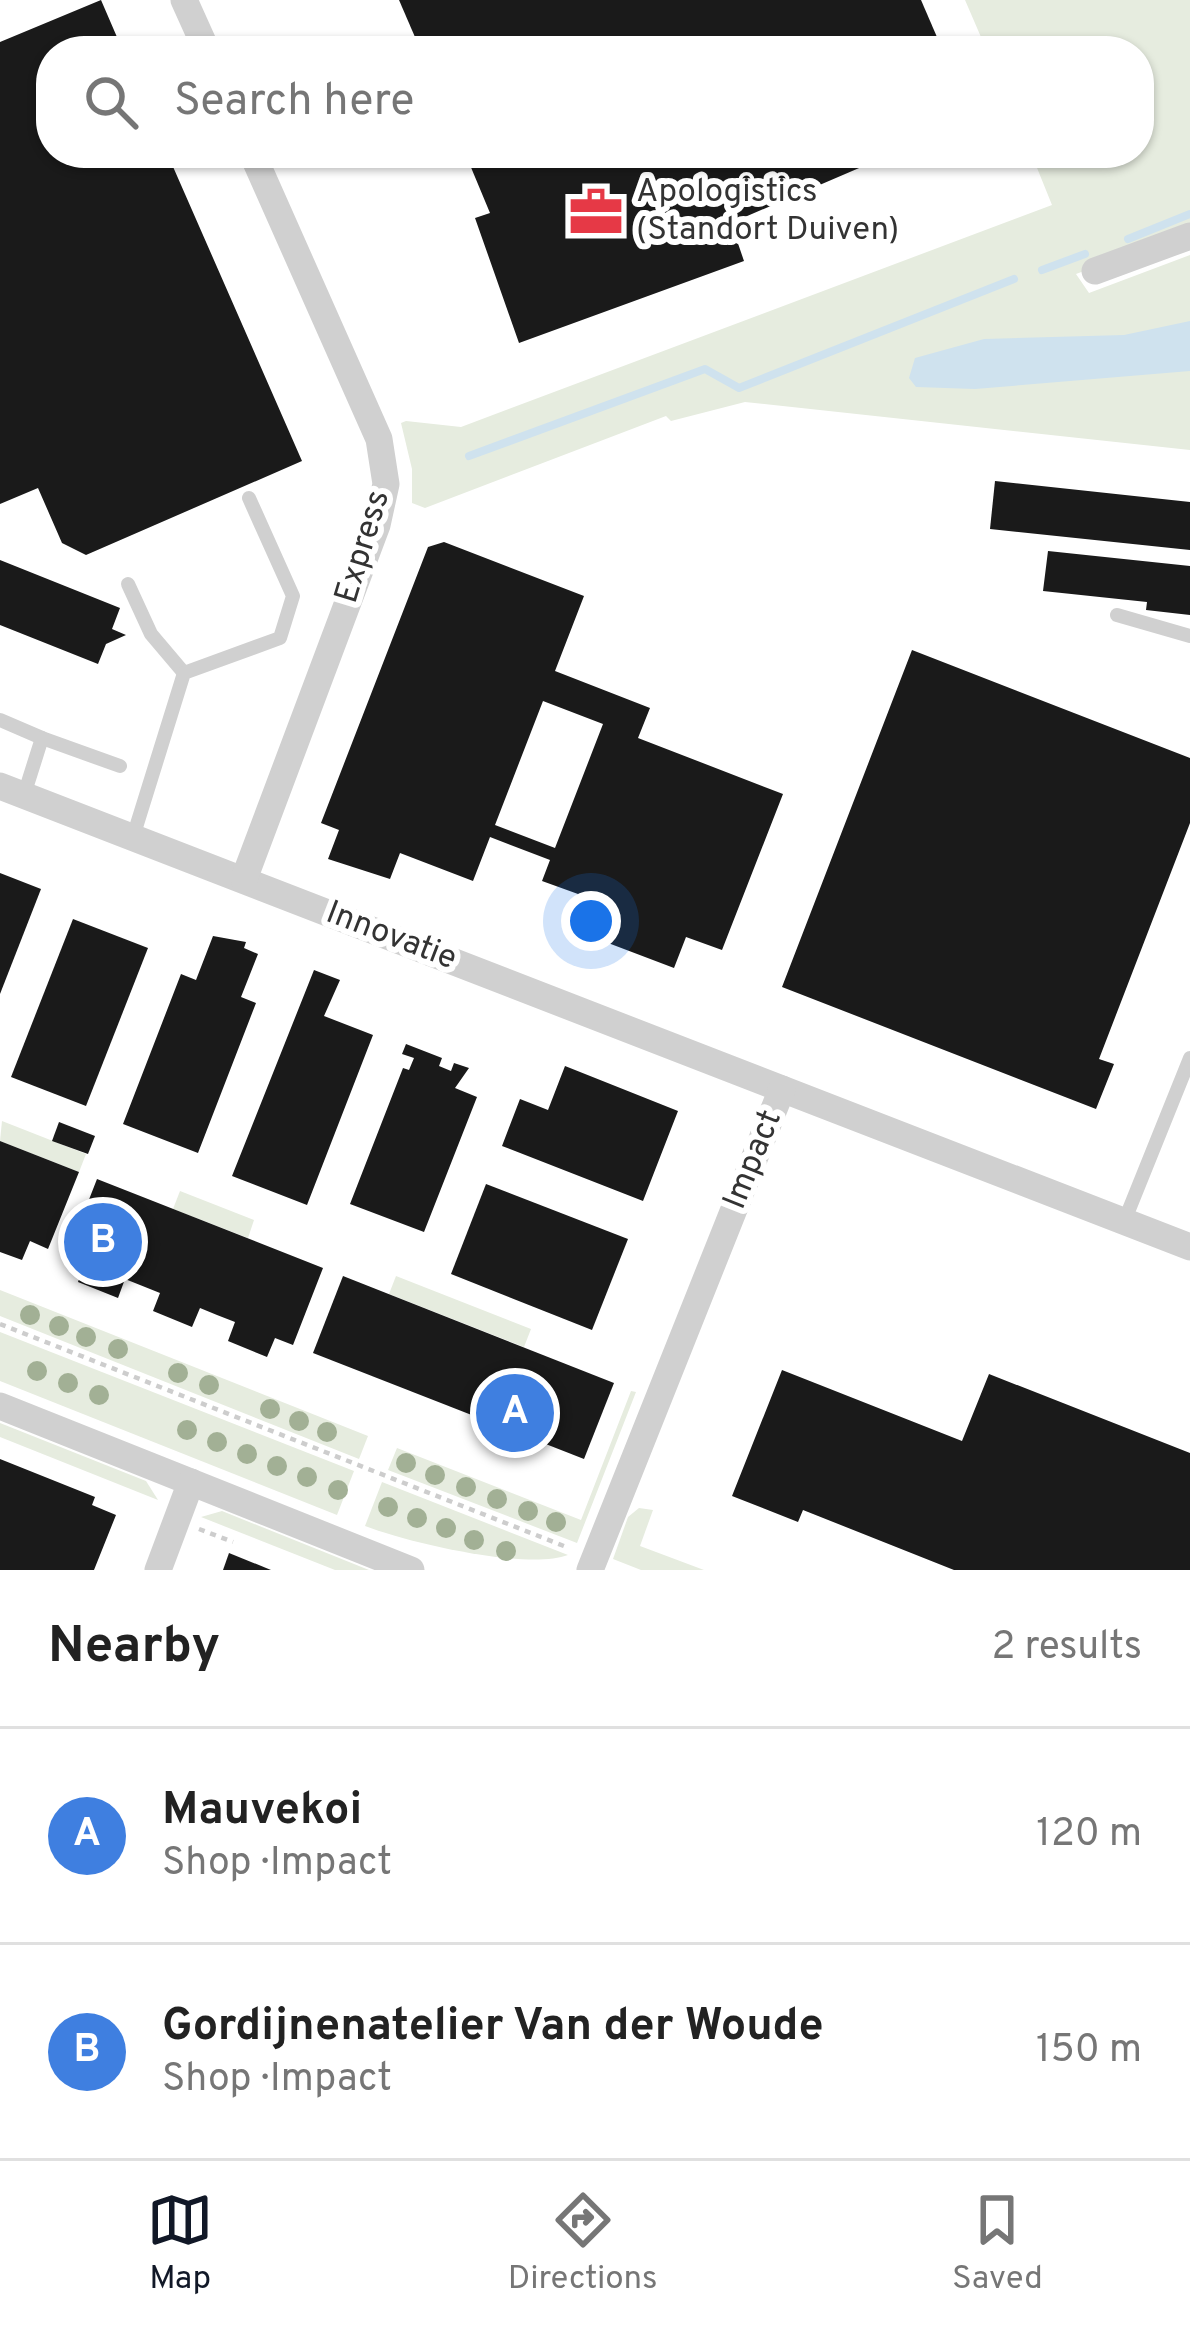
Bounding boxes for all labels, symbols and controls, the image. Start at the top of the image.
search box [36,36,1154,168]
icon: search [78,69,144,135]
text: Search here [174,74,414,131]
place label: Apologistics (Standort Duiven) [636,172,899,252]
office icon: Apologistics (Standort Duiven) [567,183,625,241]
street label: Express [327,485,401,609]
your location [561,891,621,951]
street label: Innovatie [320,893,462,981]
street label: Impact [715,1104,793,1216]
pin: B [64,1197,142,1287]
pin: A [476,1368,554,1458]
text: Nearby [48,1616,220,1681]
text: 2 results [991,1624,1142,1673]
text: Mauvekoi [162,1783,362,1840]
text: A [73,1811,101,1860]
text: 120 m [1036,1811,1142,1860]
text: Shop · Impact [162,1840,392,1889]
text: Gordijnenatelier Van der Woude [162,1999,824,2056]
text: B [74,2027,100,2076]
text: 150 m [1036,2027,1142,2076]
text: Shop · Impact [162,2056,392,2105]
tab: Map [147,2187,213,2301]
tab: Directions [508,2187,658,2301]
tab: Saved [952,2187,1043,2301]

